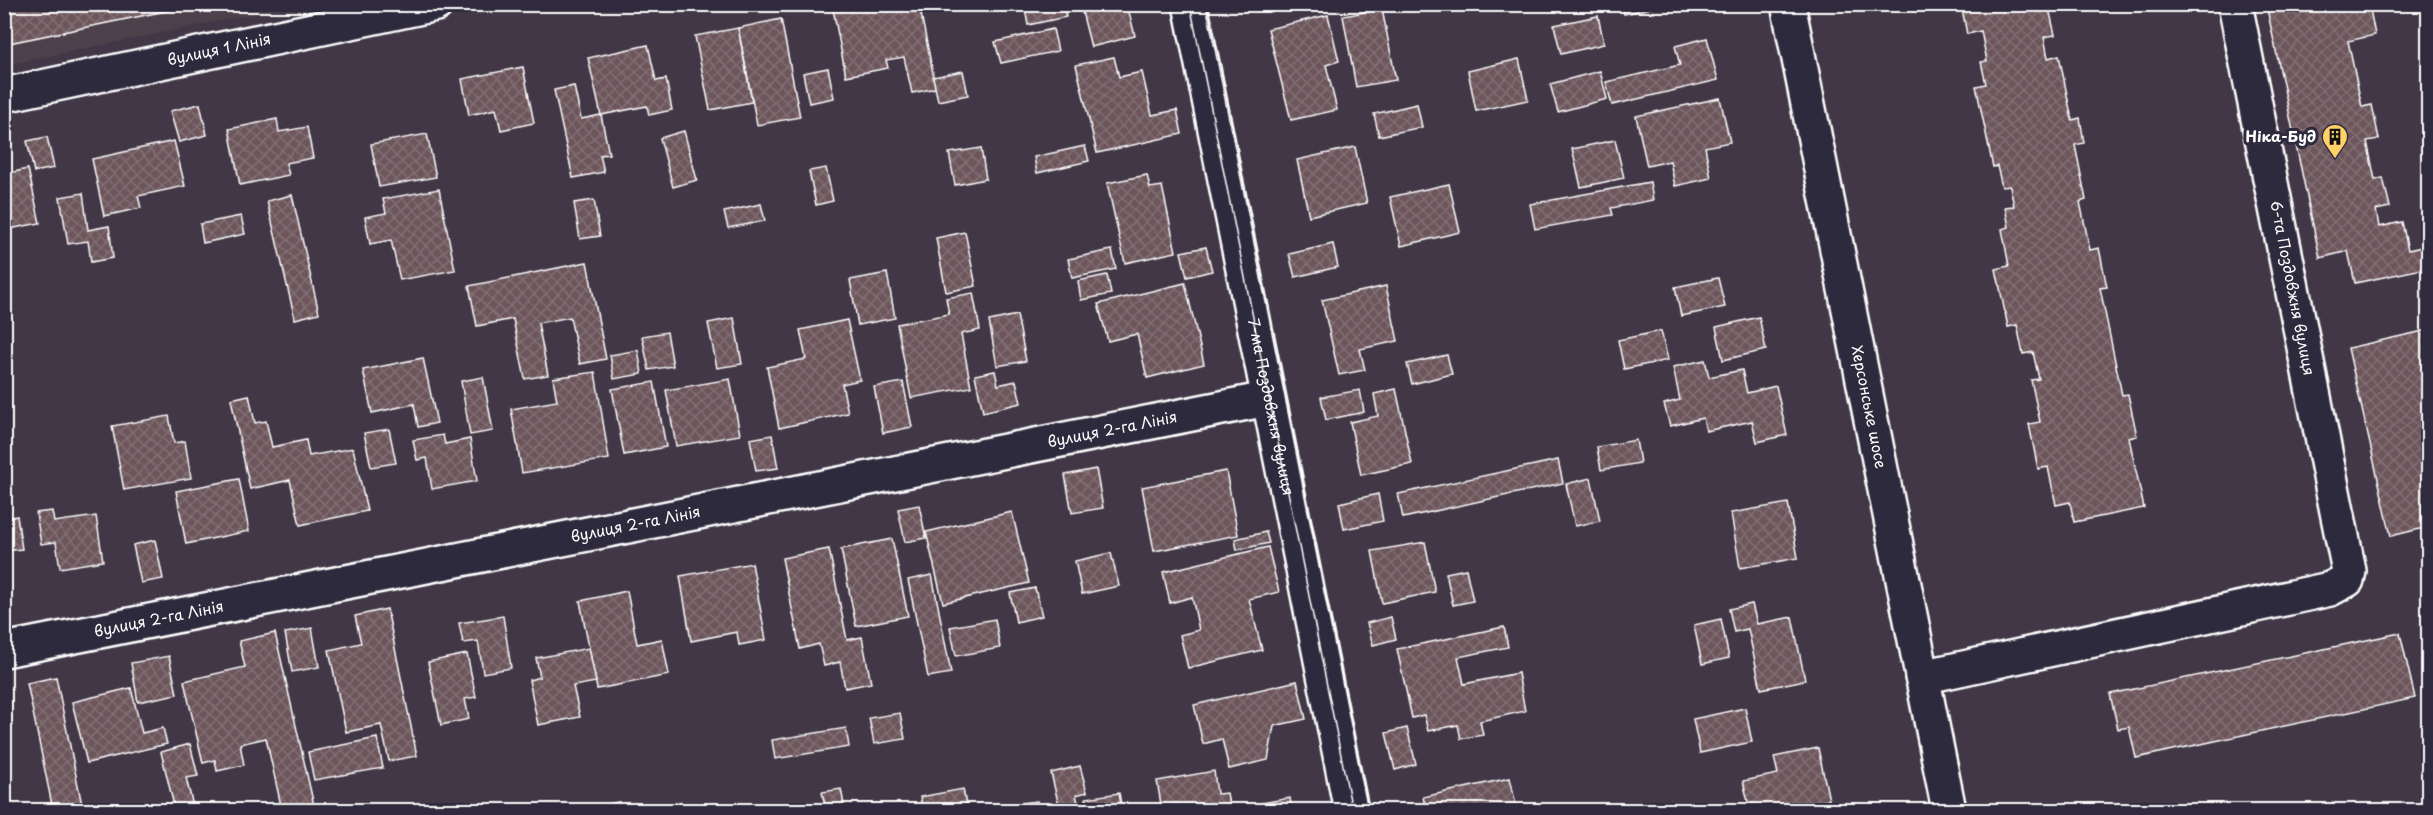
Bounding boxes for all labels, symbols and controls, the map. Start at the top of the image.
street label: вулиця 1 Лінія [165,26,273,70]
building icon: Ніка-Буд [2320,122,2350,160]
place label: Ніка-Буд [2245,124,2316,147]
street label: 6-та Поздовжня вулиця [2265,198,2322,377]
street label: 7-ма Поздовжня вулиця [1243,316,1301,497]
street label: Херсонське шосе [1846,343,1894,470]
street label: вулиця 2-га Лінія [1045,404,1179,452]
street label: вулиця 2-га Лінія [568,499,702,547]
street label: вулиця 2-га Лінія [92,594,226,642]

